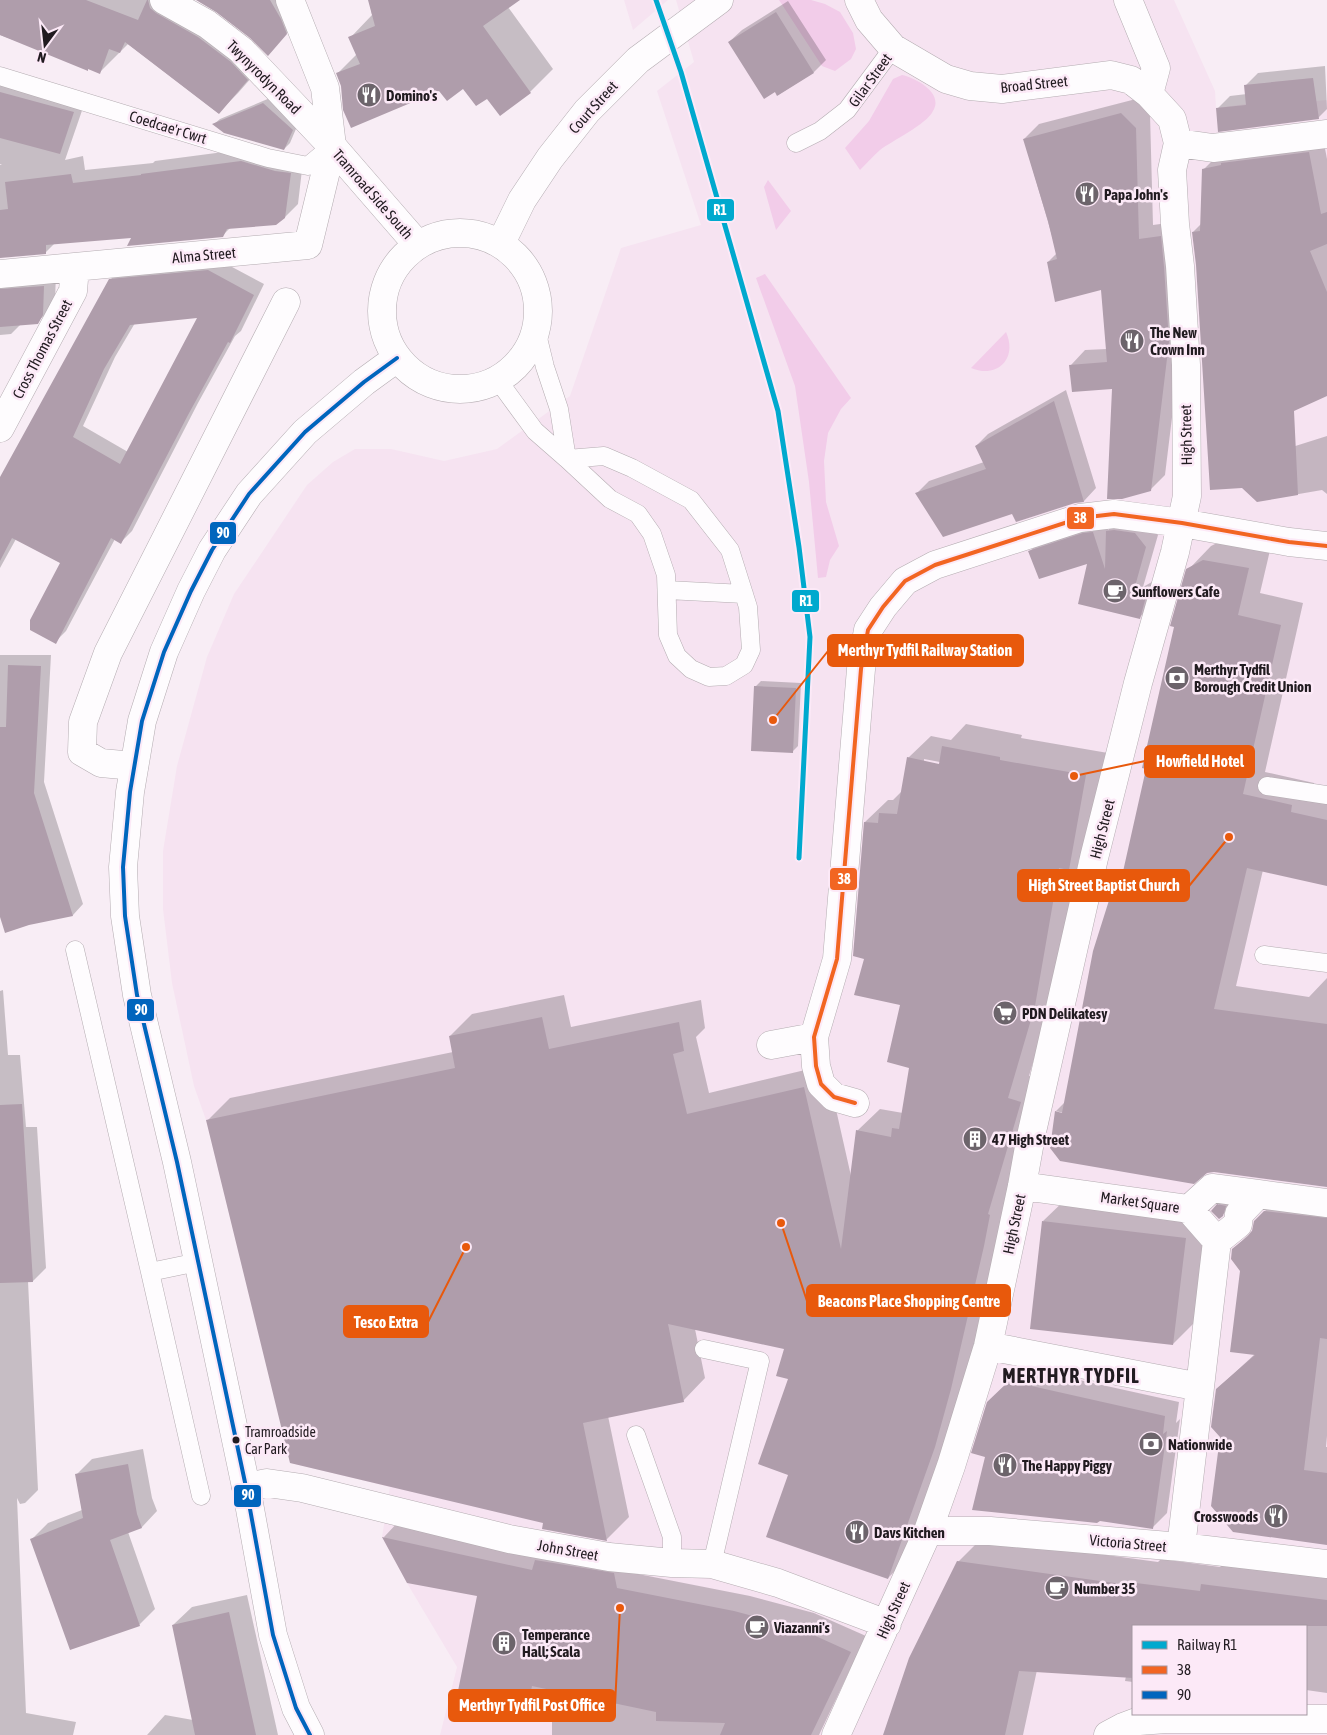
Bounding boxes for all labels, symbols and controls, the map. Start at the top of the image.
north arrow [20,20,70,70]
street label: Twynyrodyn Road [224,37,304,117]
text: N [36,49,48,66]
street label: Gilar Street [845,50,895,110]
street label: Broad Street [999,72,1069,96]
street label: Court Street [565,77,621,137]
restaurant icon: Domino's [356,82,382,108]
place label: Domino's [386,87,438,104]
street label: Coedcae'r Cwrt [127,107,209,147]
street label: Tramroad Side South [329,146,417,242]
restaurant icon: Papa John's [1074,181,1100,207]
place label: Papa John's [1104,186,1169,203]
line badge: R1 [706,198,735,222]
text: R1 [713,202,727,218]
street label: Alma Street [171,244,237,266]
street label: Cross Thomas Street [9,297,75,401]
place label: The New Crown Inn [1150,324,1205,358]
restaurant icon: The New Crown Inn [1119,328,1145,354]
street label: High Street [1177,404,1195,466]
line badge: 38 [1066,506,1095,530]
text: 38 [1073,510,1087,526]
line badge: 90 [209,521,237,545]
text: 90 [216,525,230,541]
cafe icon: Sunflowers Cafe [1102,578,1128,604]
place label: Sunflowers Cafe [1132,583,1220,600]
line badge: R1 [791,589,820,613]
text: R1 [799,593,813,609]
callout: Merthyr Tydfil Railway Station [828,635,1023,666]
text: Merthyr Tydfil Railway Station [838,641,1012,659]
place label: Merthyr Tydfil Borough Credit Union [1194,661,1311,695]
bank icon: Merthyr Tydfil Borough Credit Union [1164,665,1190,691]
callout: Howfield Hotel [1145,746,1254,777]
text: Howfield Hotel [1156,752,1245,770]
street label: High Street [1086,797,1118,861]
line badge: 38 [829,867,858,891]
callout: High Street Baptist Church [1018,870,1189,901]
text: 38 [837,871,851,887]
text: High Street Baptist Church [1028,876,1180,894]
line badge: 90 [126,998,155,1022]
supermarket icon: PDN Delikatesy [992,1000,1018,1026]
text: 90 [134,1002,148,1018]
place label: PDN Delikatesy [1022,1005,1108,1022]
building icon: 47 High Street [962,1126,988,1152]
place label: 47 High Street [991,1131,1070,1148]
street label: Market Square [1099,1188,1181,1216]
street label: High Street [999,1192,1029,1256]
callout: Beacons Place Shopping Centre [807,1285,1010,1316]
text: Beacons Place Shopping Centre [818,1292,1000,1310]
callout: Tesco Extra [344,1306,428,1337]
text: Tesco Extra [354,1313,418,1331]
district label: MERTHYR TYDFIL [1002,1364,1140,1387]
place label: Tramroadside Car Park [245,1424,316,1457]
bank icon: Nationwide [1138,1431,1164,1457]
marker: Tramroadside Car Park [231,1435,241,1445]
place label: Nationwide [1168,1436,1232,1453]
restaurant icon: The Happy Piggy [992,1452,1018,1478]
place label: The Happy Piggy [1022,1457,1113,1474]
line badge: 90 [233,1484,262,1508]
text: 90 [241,1487,255,1503]
restaurant icon: Crosswoods [1263,1503,1289,1529]
place label: Crosswoods [1194,1508,1259,1525]
restaurant icon: Davs Kitchen [844,1519,870,1545]
place label: Davs Kitchen [874,1524,945,1541]
street label: Victoria Street [1089,1531,1167,1555]
street label: John Street [536,1536,600,1564]
cafe icon: Number 35 [1044,1575,1070,1601]
street label: High Street [873,1579,913,1641]
place label: Number 35 [1074,1580,1135,1597]
cafe icon: Viazanni's [744,1614,770,1640]
place label: Viazanni's [773,1619,831,1636]
legend [1132,1625,1307,1715]
place label: Temperance Hall; Scala [522,1626,590,1660]
building icon: Temperance Hall; Scala [491,1630,517,1656]
text: Railway R1 [1177,1636,1237,1653]
text: 38 [1177,1661,1191,1678]
text: 90 [1177,1686,1191,1703]
callout: Merthyr Tydfil Post Office [449,1690,615,1721]
text: Merthyr Tydfil Post Office [459,1696,605,1714]

